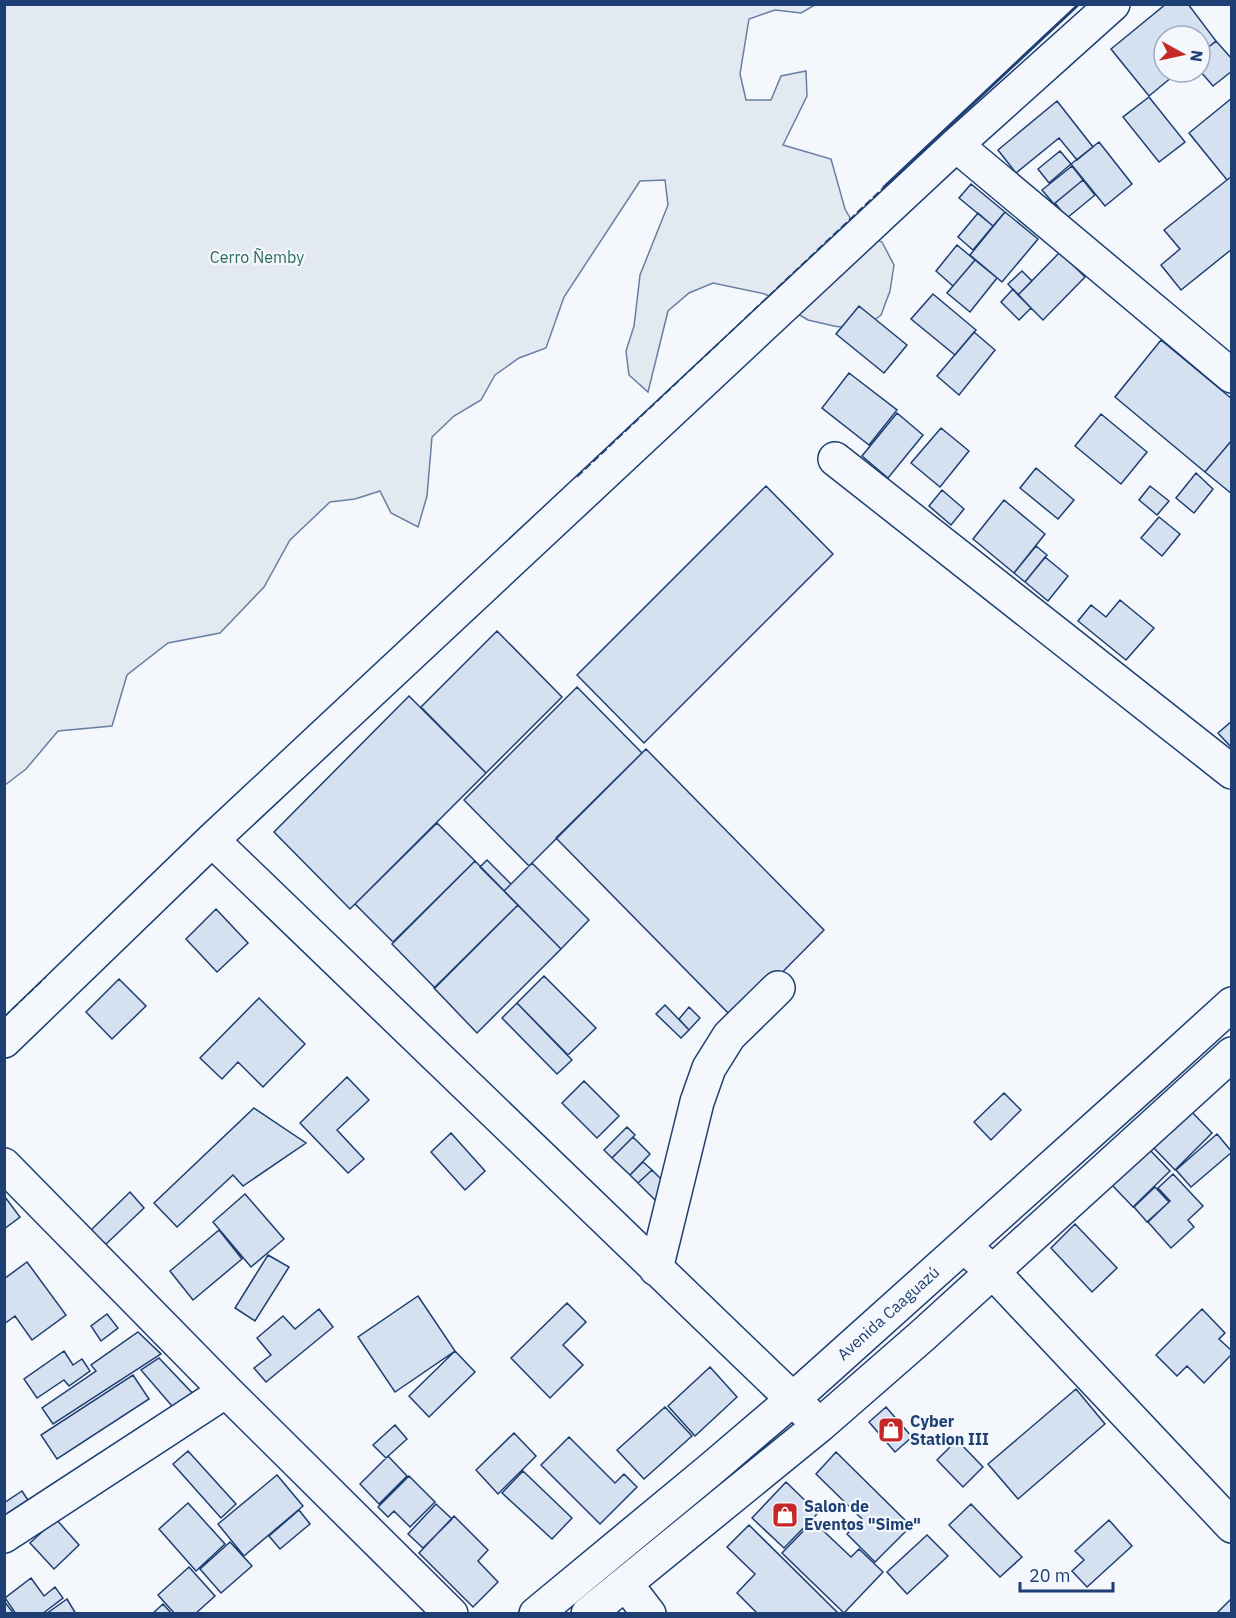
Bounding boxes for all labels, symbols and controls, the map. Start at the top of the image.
north arrow [1152,24,1212,84]
text: N [1186,49,1208,63]
park label: Cerro Ñemby [210,247,304,267]
street label: Avenida Caaguazú [833,1262,943,1364]
place label: Cyber Station III [910,1411,989,1449]
shop icon: Cyber Station III [876,1415,906,1445]
place label: Salon de Eventos "Sime" [804,1496,921,1534]
shop icon: Salon de Eventos "Sime" [770,1500,800,1530]
scale bar [1020,1555,1113,1593]
text: 20 m [1029,1564,1071,1587]

